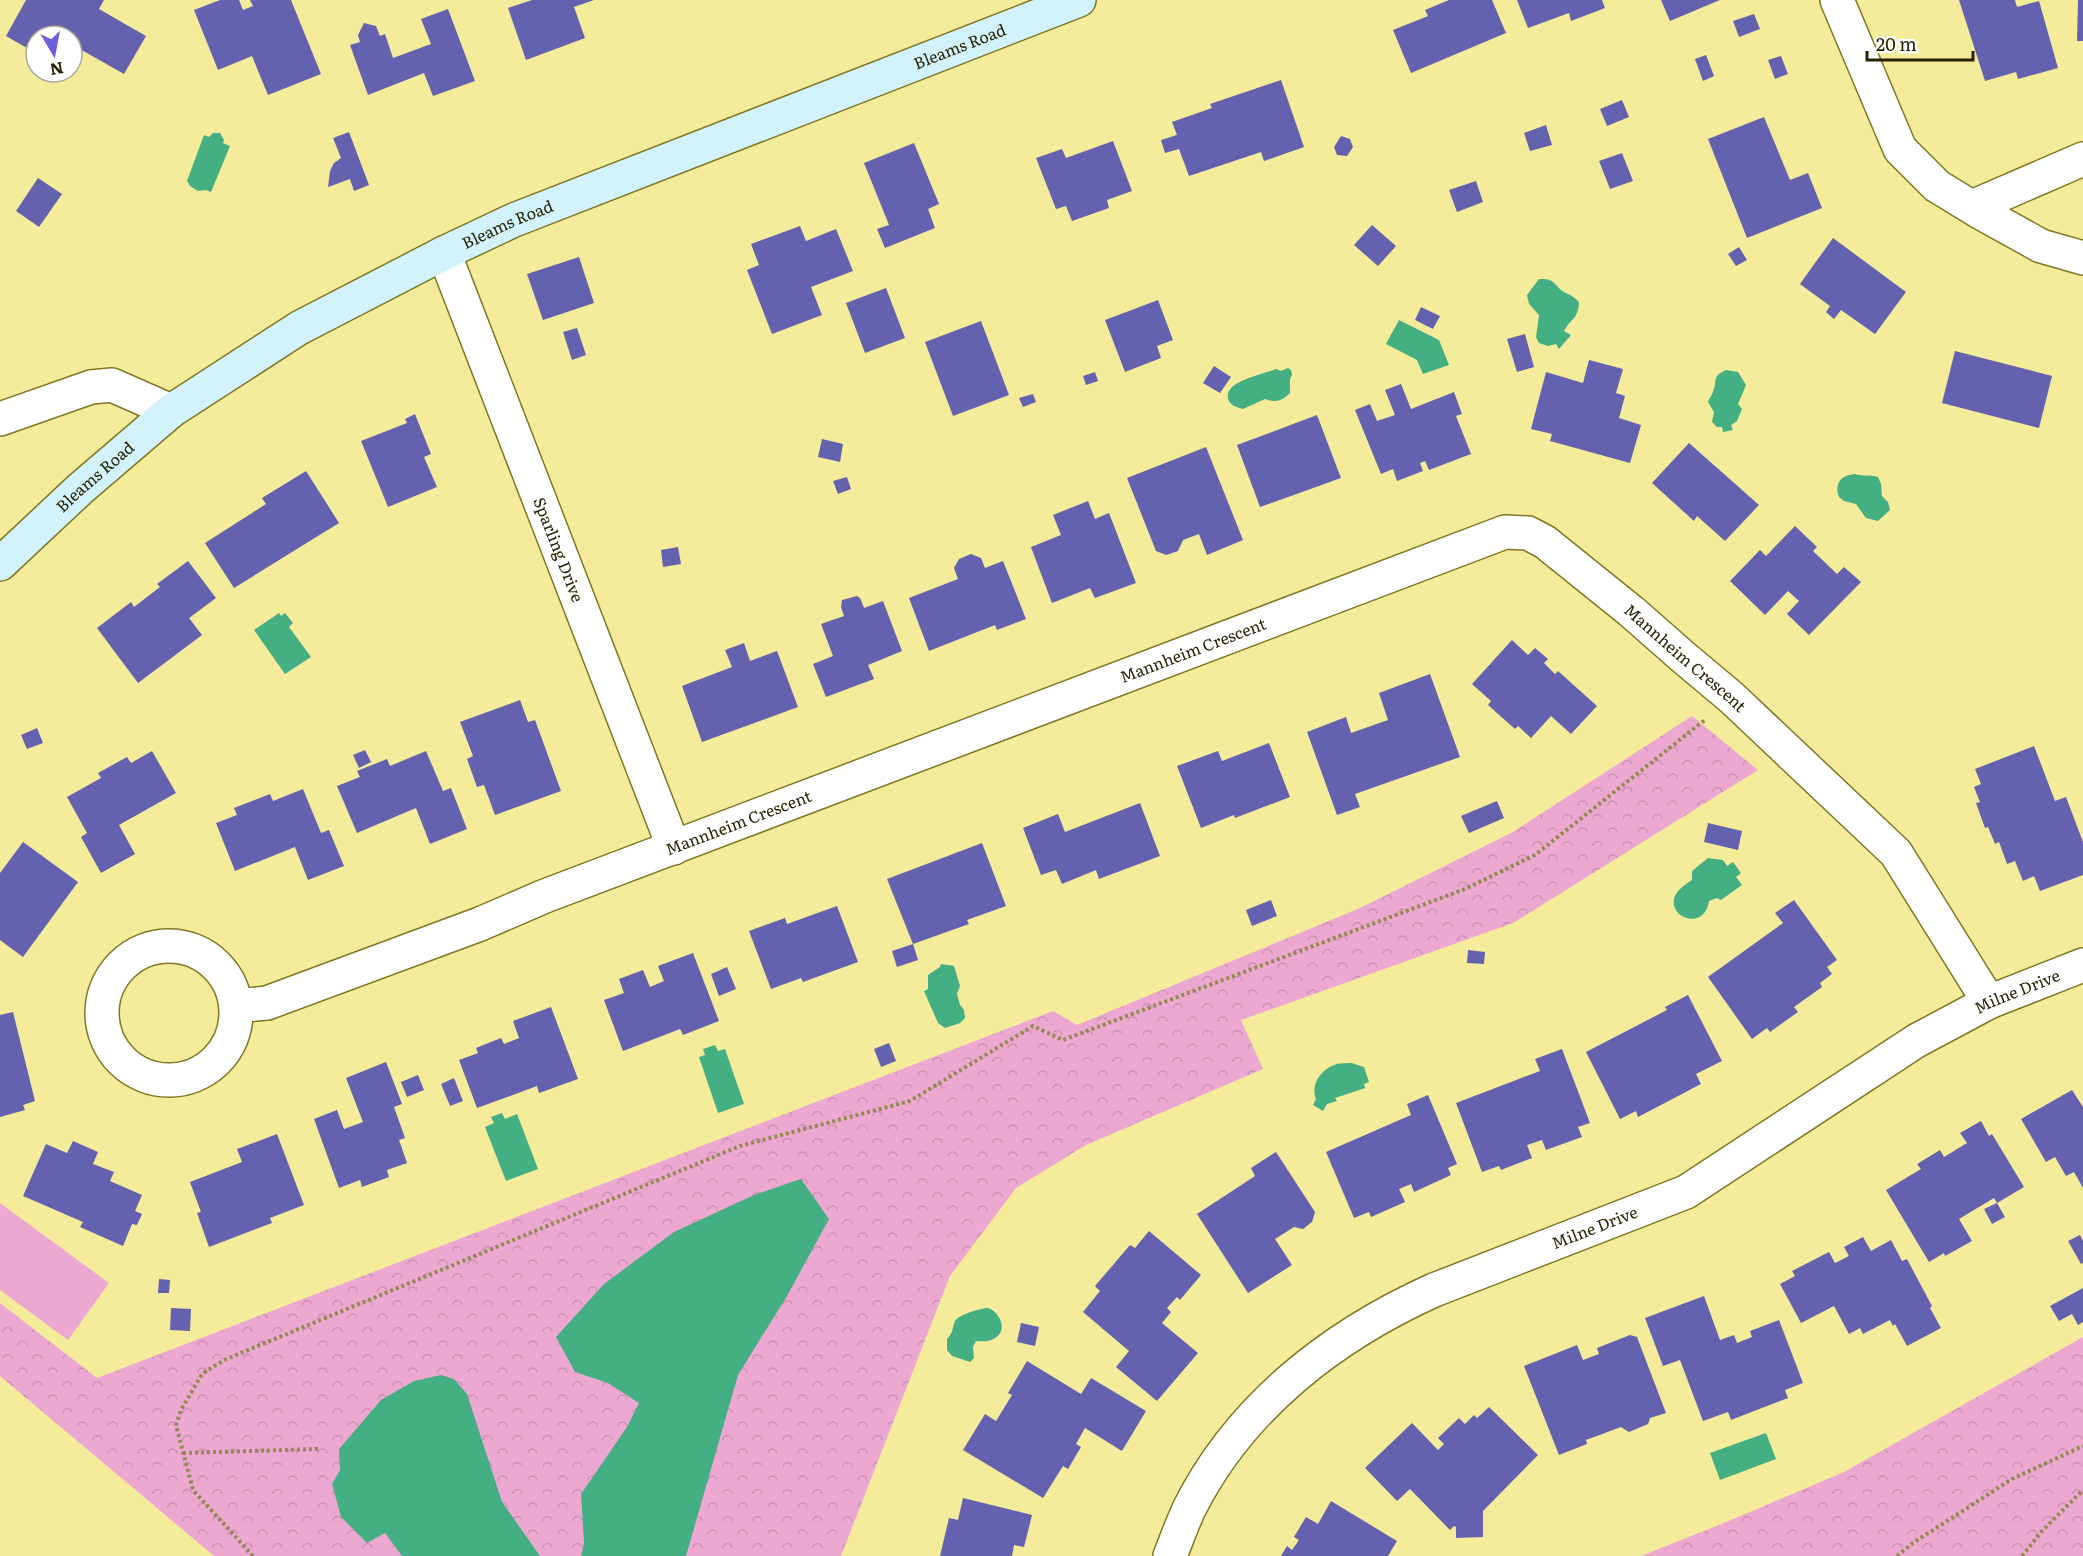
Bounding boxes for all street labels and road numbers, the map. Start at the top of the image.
street label: Bleams Road [910,17,1009,74]
street label: Bleams Road [458,193,556,254]
street label: Bleams Road [50,435,139,517]
street label: Sparling Drive [528,493,591,605]
street label: Mannheim Crescent [1619,598,1753,717]
street label: Mannheim Crescent [1116,611,1270,688]
street label: Mannheim Crescent [662,783,815,860]
street label: Milne Drive [1969,962,2063,1019]
street label: Milne Drive [1548,1199,1641,1254]

